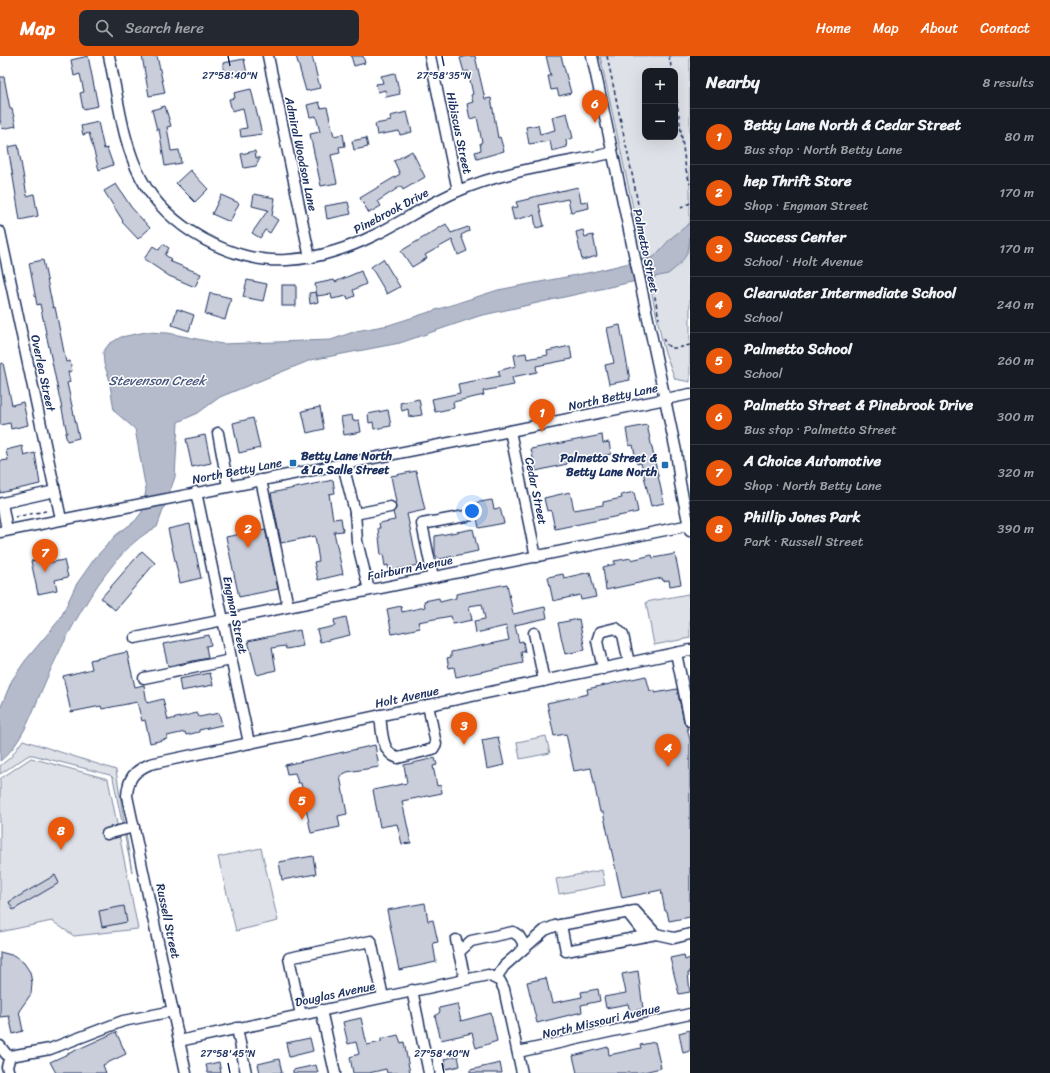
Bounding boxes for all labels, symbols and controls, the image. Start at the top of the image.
search box [79,10,359,46]
text: Map [20,12,55,45]
text: Search here [125,15,204,41]
text: Home [816,16,851,41]
text: Map [873,16,899,41]
text: About [921,16,958,41]
text: Contact [980,16,1030,41]
icon: search [93,17,115,39]
text: 27°58'40"N [202,67,258,85]
text: 27°58'35"N [417,67,471,85]
text: Nearby [706,67,760,97]
map controls [642,68,678,140]
button: + [642,68,678,104]
text: 8 results [982,71,1034,94]
street label: Hibiscus Street [440,90,478,176]
pin: 6 [582,90,608,123]
street label: Admiral Woodson Lane [278,94,324,213]
button: − [642,104,678,140]
text: Betty Lane North & Cedar Street [744,112,961,138]
text: 1 [716,125,722,148]
text: 80 m [1005,125,1034,148]
text: Bus stop · North Betty Lane [744,138,902,161]
text: hep Thrift Store [744,168,852,194]
text: 2 [715,181,723,204]
text: 170 m [999,181,1034,204]
street label: Pinebrook Drive [349,182,433,240]
text: Shop · Engman Street [744,194,868,217]
street label: Palmetto Street [626,207,666,295]
text: Success Center [744,224,846,250]
text: 3 [715,237,723,260]
text: 170 m [999,237,1034,260]
text: School · Holt Avenue [744,250,863,273]
text: Clearwater Intermediate School [744,280,956,306]
text: 4 [715,293,723,316]
text: 240 m [997,293,1034,316]
text: School [744,306,782,329]
street label: Overlea Street [24,333,62,415]
text: Palmetto School [744,336,852,362]
text: 5 [715,349,723,372]
text: 260 m [998,349,1034,372]
text: School [744,362,782,385]
water label: Stevenson Creek [109,369,208,392]
street label: North Betty Lane [566,377,660,417]
text: Palmetto Street & Pinebrook Drive [744,392,973,418]
pin: 1 [529,399,555,432]
text: 6 [715,405,723,428]
text: 300 m [997,405,1034,428]
text: Bus stop · Palmetto Street [744,418,897,441]
place label: Betty Lane North & La Salle Street [301,445,393,481]
place label: Palmetto Street & Betty Lane North [560,447,658,483]
text: A Choice Automotive [744,448,881,474]
street label: North Betty Lane [190,451,284,491]
street label: Cedar Street [518,455,554,527]
marker: Betty Lane North & La Salle Street [288,458,298,468]
marker: Palmetto Street & Betty Lane North [660,460,670,470]
text: 7 [715,461,723,484]
text: 320 m [998,461,1034,484]
text: Shop · North Betty Lane [744,474,882,497]
your location [462,501,482,521]
text: Phillip Jones Park [744,504,860,530]
pin: 2 [235,515,261,548]
text: 8 [715,517,723,540]
text: 390 m [997,517,1034,540]
text: Park · Russell Street [744,530,863,553]
pin: 7 [32,539,58,572]
street label: Fairburn Avenue [365,549,455,587]
street label: Engman Street [216,574,254,656]
street label: Holt Avenue [373,679,441,715]
pin: 3 [451,712,477,745]
pin: 4 [655,734,681,767]
pin: 5 [289,787,315,820]
pin: 8 [48,817,74,850]
street label: Russell Street [149,881,187,961]
street label: Douglas Avenue [293,975,377,1013]
street label: North Missouri Avenue [540,997,662,1045]
text: 27°58'45"N [200,1045,256,1063]
text: 27°58'40"N [414,1045,470,1063]

